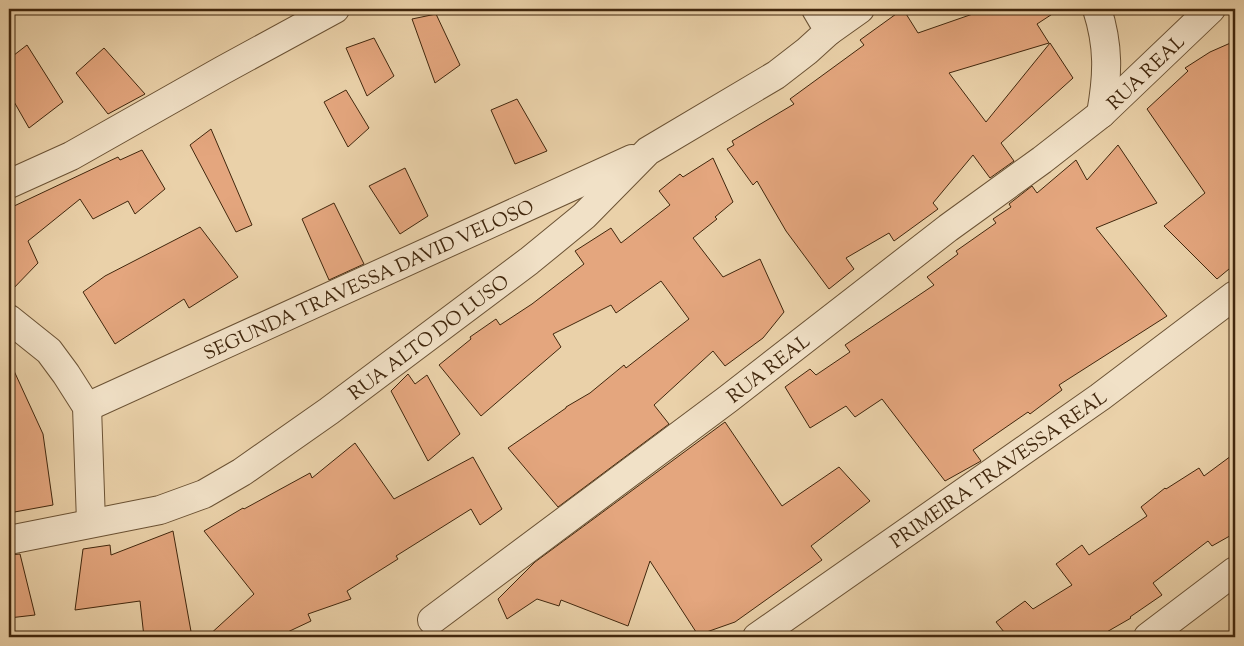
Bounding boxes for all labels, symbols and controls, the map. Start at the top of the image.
street label: RUA REAL [1102,29,1192,117]
street label: SEGUNDA TRAVESSA DAVID VELOSO [200,194,539,368]
street label: RUA ALTO DO LUSO [344,269,516,408]
street label: RUA REAL [722,329,817,411]
street label: PRIMEIRA TRAVESSA REAL [885,385,1114,556]

